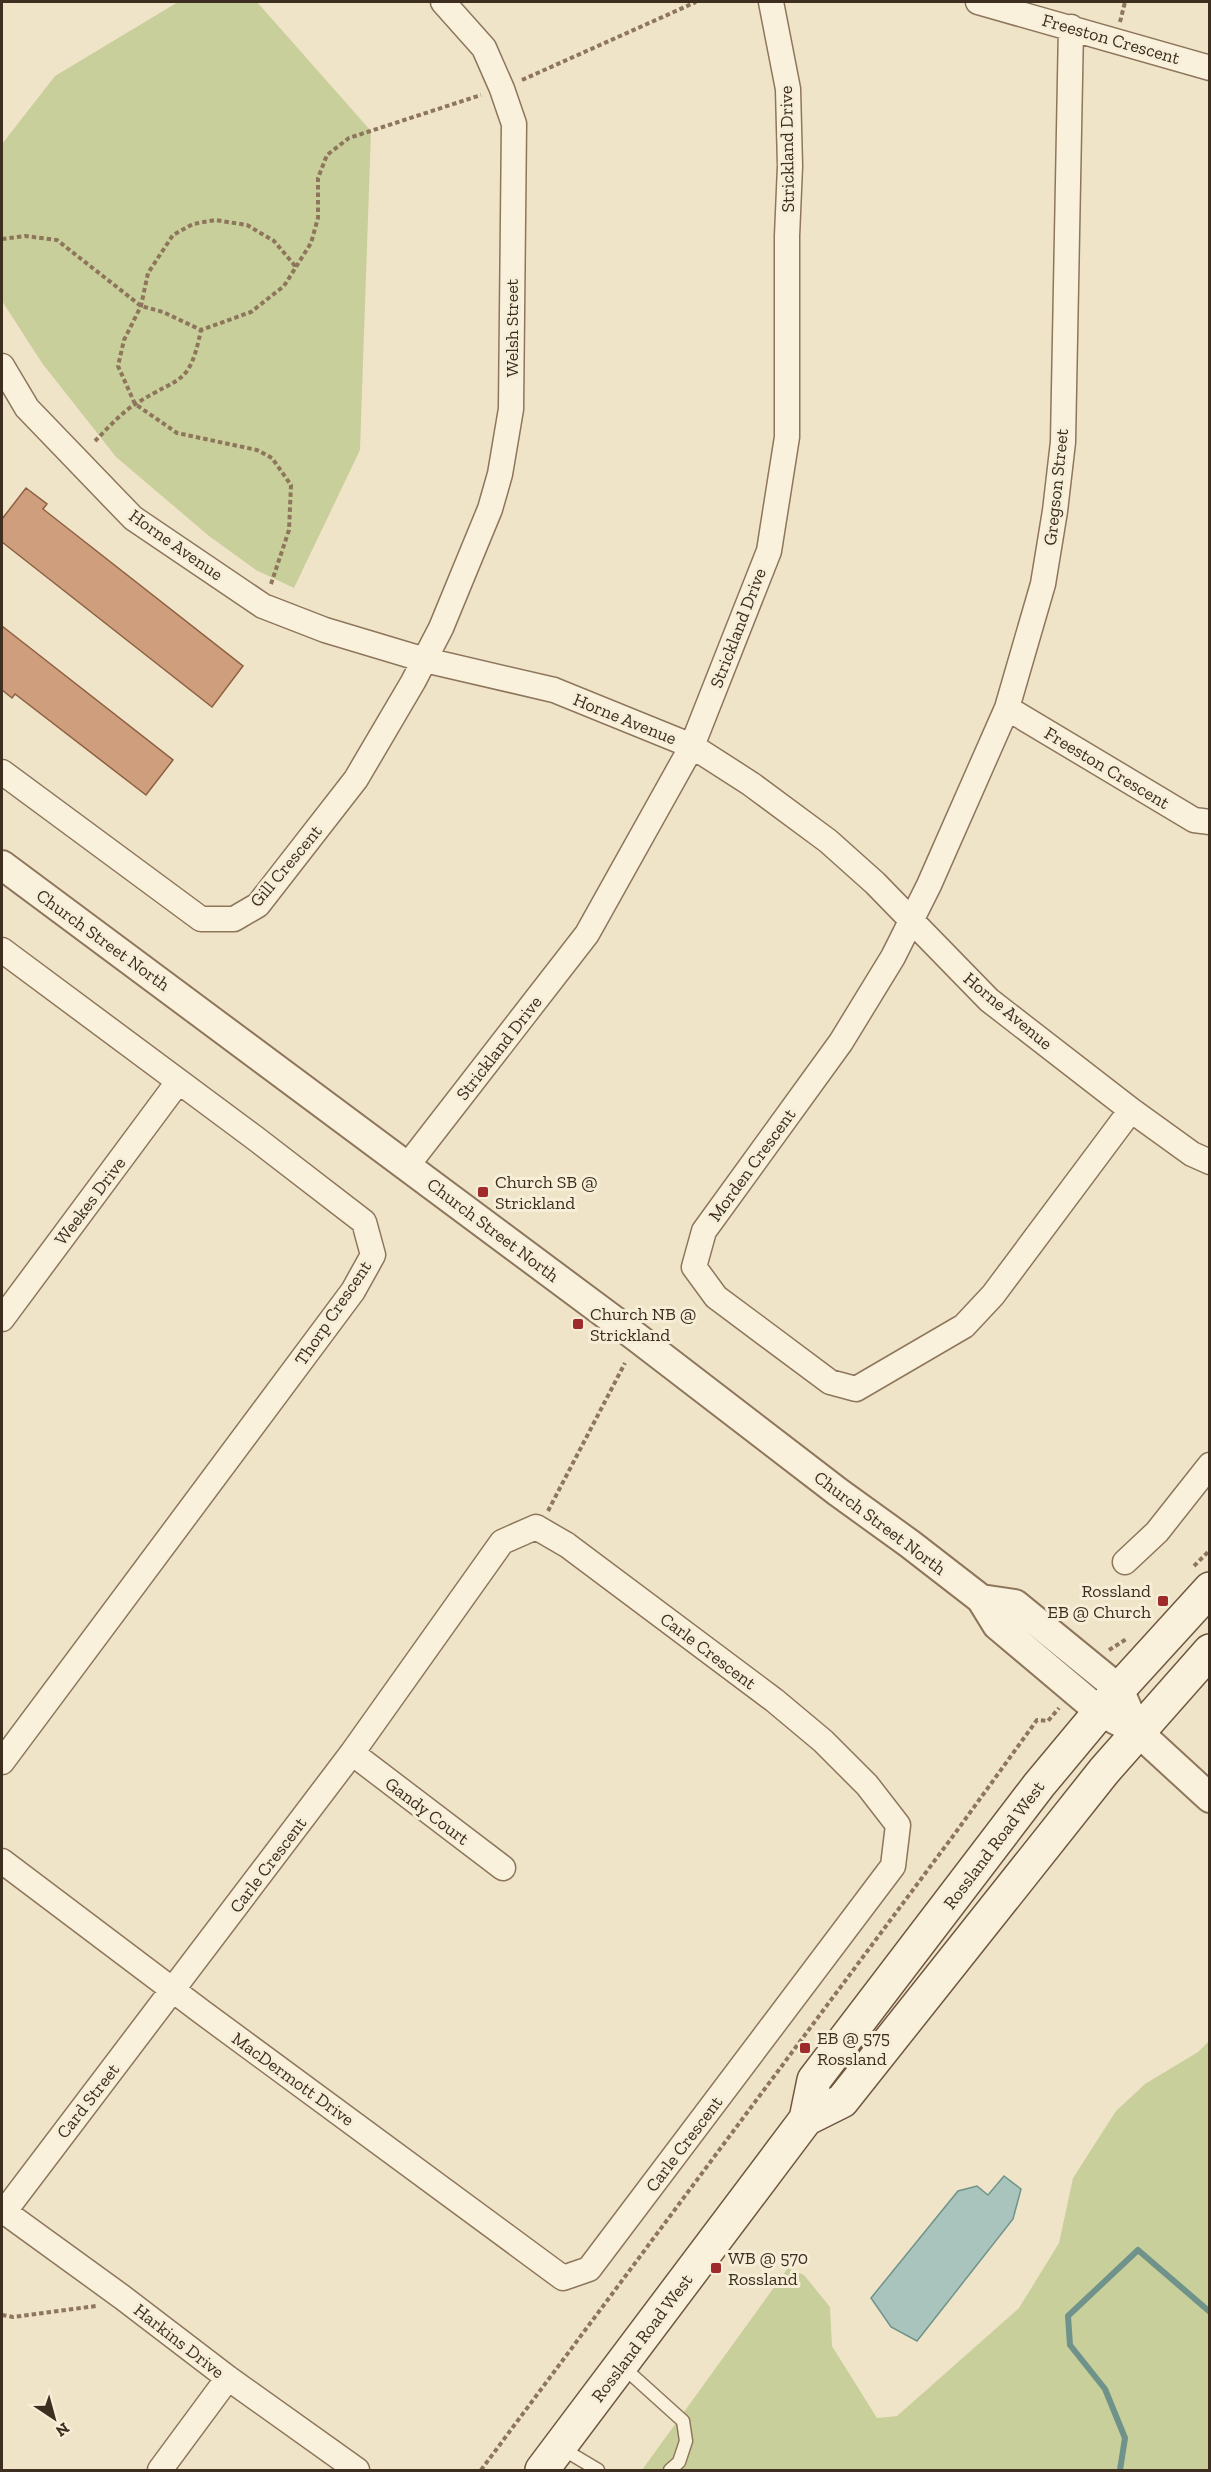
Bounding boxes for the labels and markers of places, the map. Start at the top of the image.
place label: Church SB @ Strickland [495,1171,598,1214]
marker: Church SB @ Strickland [476,1185,490,1199]
place label: Church NB @ Strickland [590,1303,696,1346]
marker: Church NB @ Strickland [571,1317,585,1331]
place label: Rossland EB @ Church [1047,1580,1151,1623]
marker: Rossland EB @ Church [1156,1594,1170,1608]
place label: EB @ 575 Rossland [817,2027,890,2070]
marker: EB @ 575 Rossland [798,2041,812,2055]
place label: WB @ 570 Rossland [728,2247,808,2290]
marker: WB @ 570 Rossland [709,2261,723,2275]

